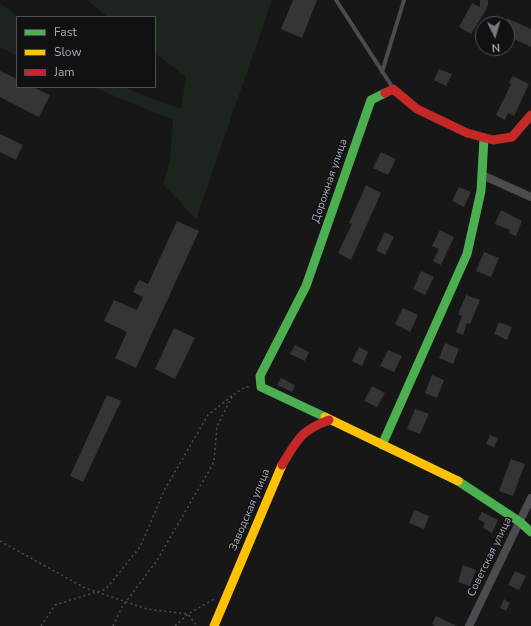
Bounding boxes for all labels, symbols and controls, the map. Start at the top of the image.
legend [16,16,156,88]
north arrow [475,16,515,56]
text: Fast [54,24,77,40]
text: N [491,40,501,55]
text: Slow [54,44,82,60]
text: Jam [54,64,75,80]
street label: Дорожная улица [309,137,351,225]
street label: Заводская улица [227,467,273,553]
street label: Советская улица [465,515,515,599]

